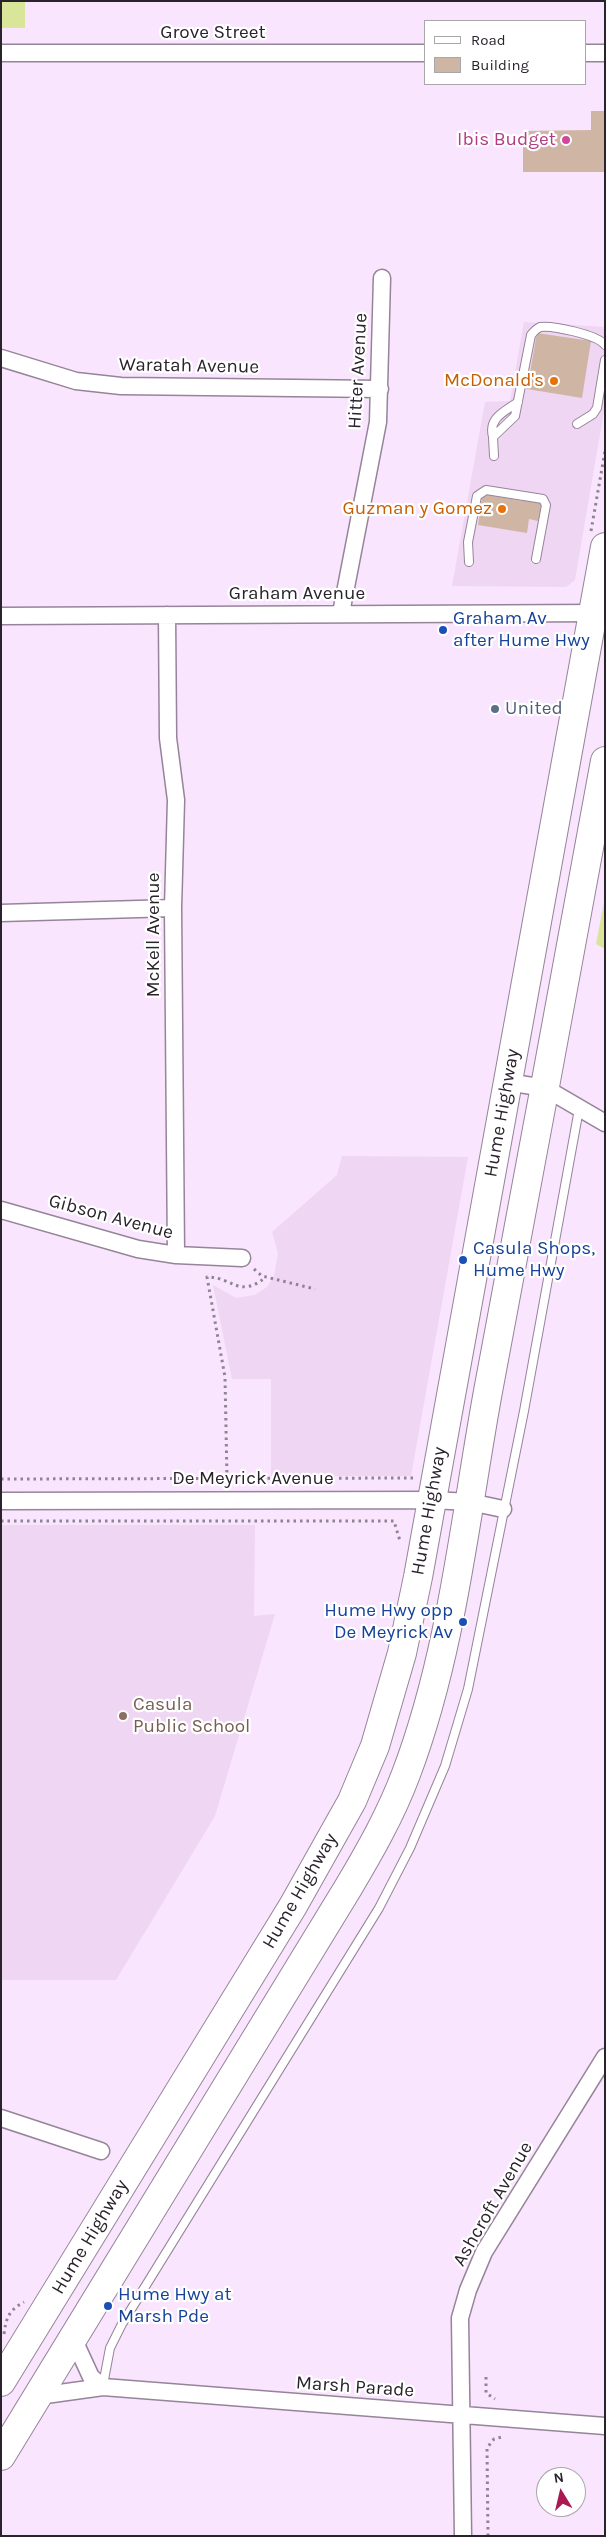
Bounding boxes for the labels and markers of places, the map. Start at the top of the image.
place label: Ibis Budget [457,129,556,151]
marker: Ibis Budget [560,134,572,146]
place label: McDonald's [444,370,544,392]
marker: McDonald's [548,375,560,387]
place label: Guzman y Gomez [343,498,492,520]
marker: Guzman y Gomez [496,503,508,515]
place label: Graham Av after Hume Hwy [453,608,590,652]
marker: Graham Av after Hume Hwy [437,624,449,636]
place label: United [505,698,563,720]
marker: United [489,703,501,715]
place label: Casula Shops, Hume Hwy [473,1238,595,1282]
marker: Casula Shops, Hume Hwy [457,1254,469,1266]
place label: Hume Hwy opp De Meyrick Av [324,1600,453,1644]
marker: Hume Hwy opp De Meyrick Av [457,1616,469,1628]
place label: Casula Public School [133,1694,250,1738]
marker: Casula Public School [117,1710,129,1722]
place label: Hume Hwy at Marsh Pde [118,2284,232,2328]
marker: Hume Hwy at Marsh Pde [102,2300,114,2312]

